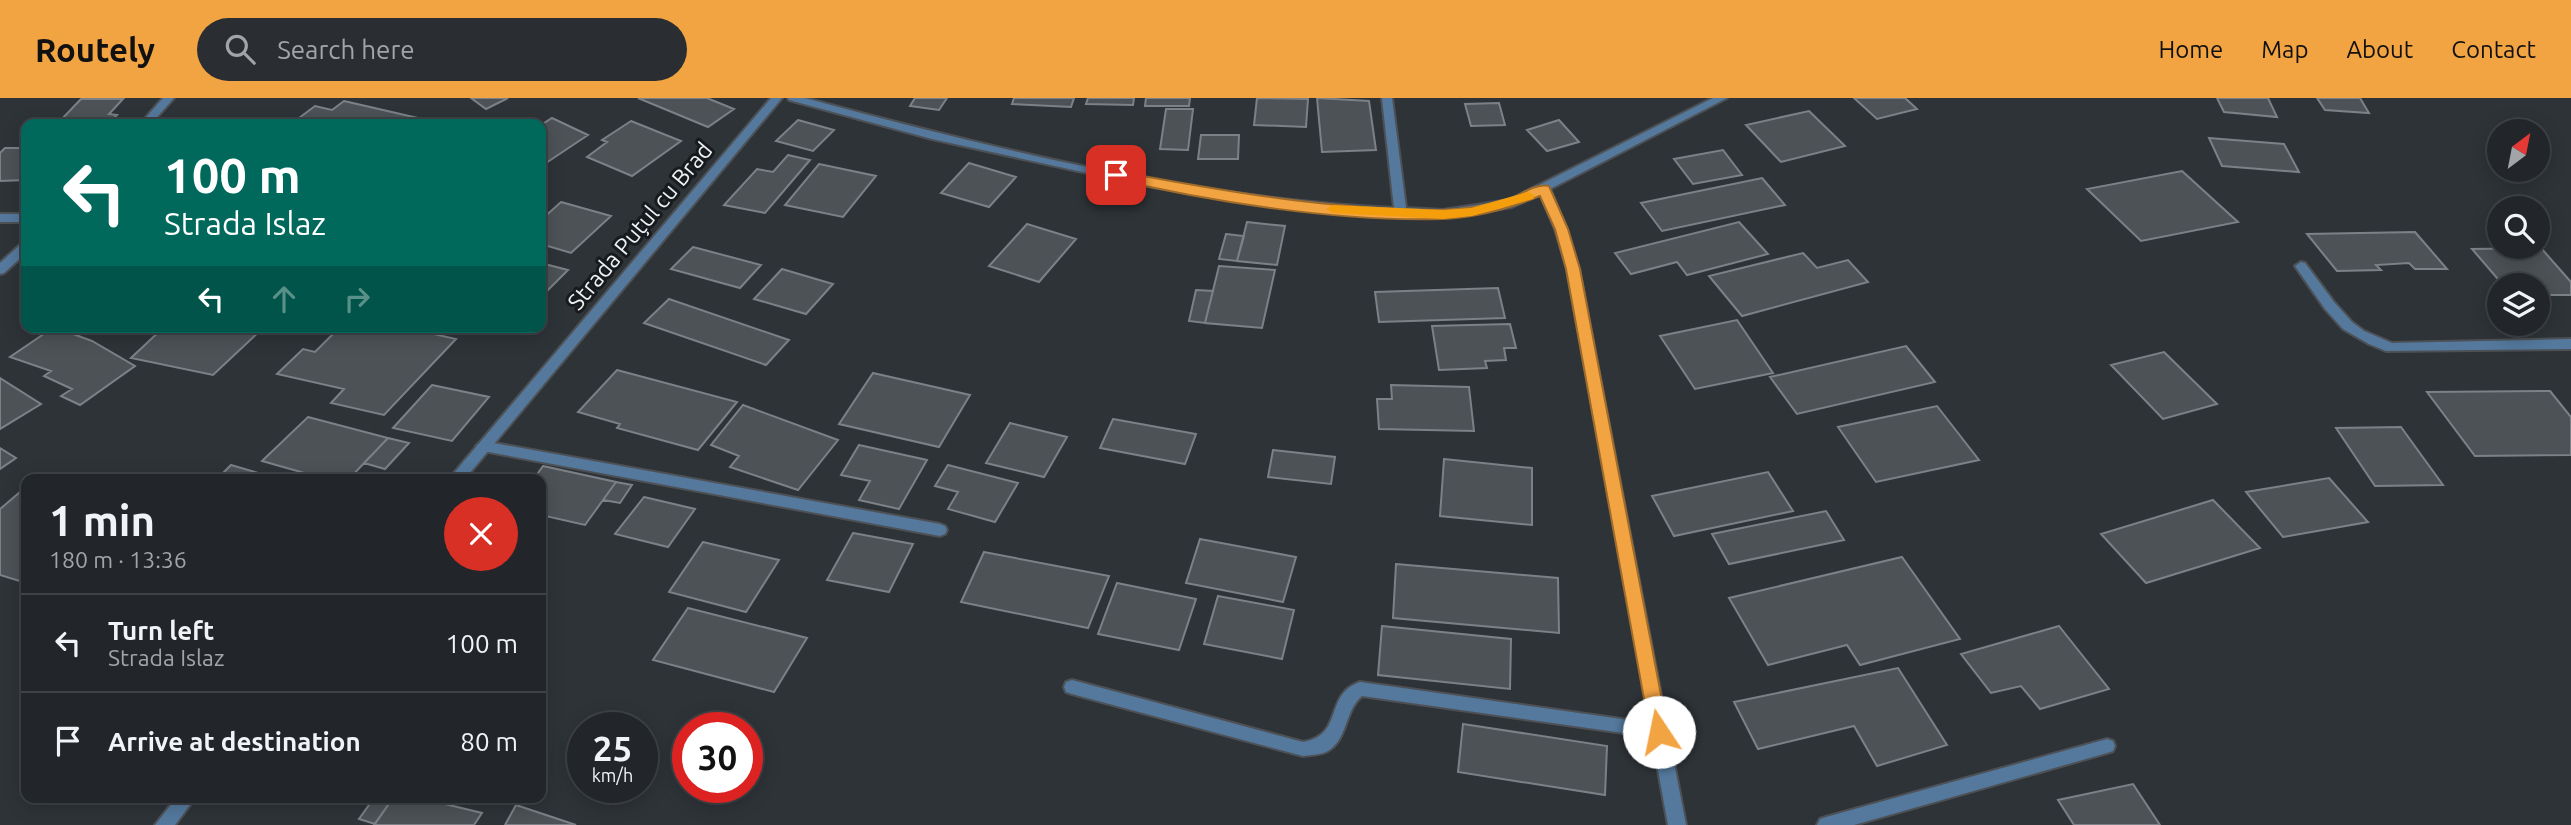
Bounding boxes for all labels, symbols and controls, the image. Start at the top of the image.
search box [197,18,687,81]
icon: search [221,30,259,68]
text: Routely [35,31,155,68]
text: Search here [277,35,415,64]
text: Home [2158,36,2223,63]
text: Map [2261,36,2308,63]
text: About [2346,36,2413,63]
text: Contact [2451,36,2536,63]
north arrow [2487,119,2550,182]
map controls [2487,119,2550,336]
street label: Strada Puțul cu Brad [562,137,717,314]
pin [1086,145,1146,205]
icon: left [49,147,140,238]
text: 100 m [164,147,301,202]
icon: arrive [1097,156,1135,194]
button: search [2487,196,2550,259]
text: Strada Islaz [164,205,326,241]
button: layers [2487,273,2550,336]
icon: left [192,280,230,318]
icon: ahead [265,280,303,318]
icon: right [338,280,376,318]
text: 1 min [49,497,155,544]
button: close [444,497,518,571]
text: 180 m · 13:36 [49,547,187,572]
text: Turn left [108,616,214,645]
icon: left [49,624,87,662]
text: 100 m [446,629,518,658]
text: Strada Islaz [108,645,225,670]
position arrow [1622,695,1696,769]
speed limit sign: 30 [672,712,763,803]
icon: arrive [49,722,87,760]
text: Arrive at destination [108,727,361,756]
text: 80 m [460,727,518,756]
text: 25 [593,728,632,768]
text: km/h [592,765,633,785]

